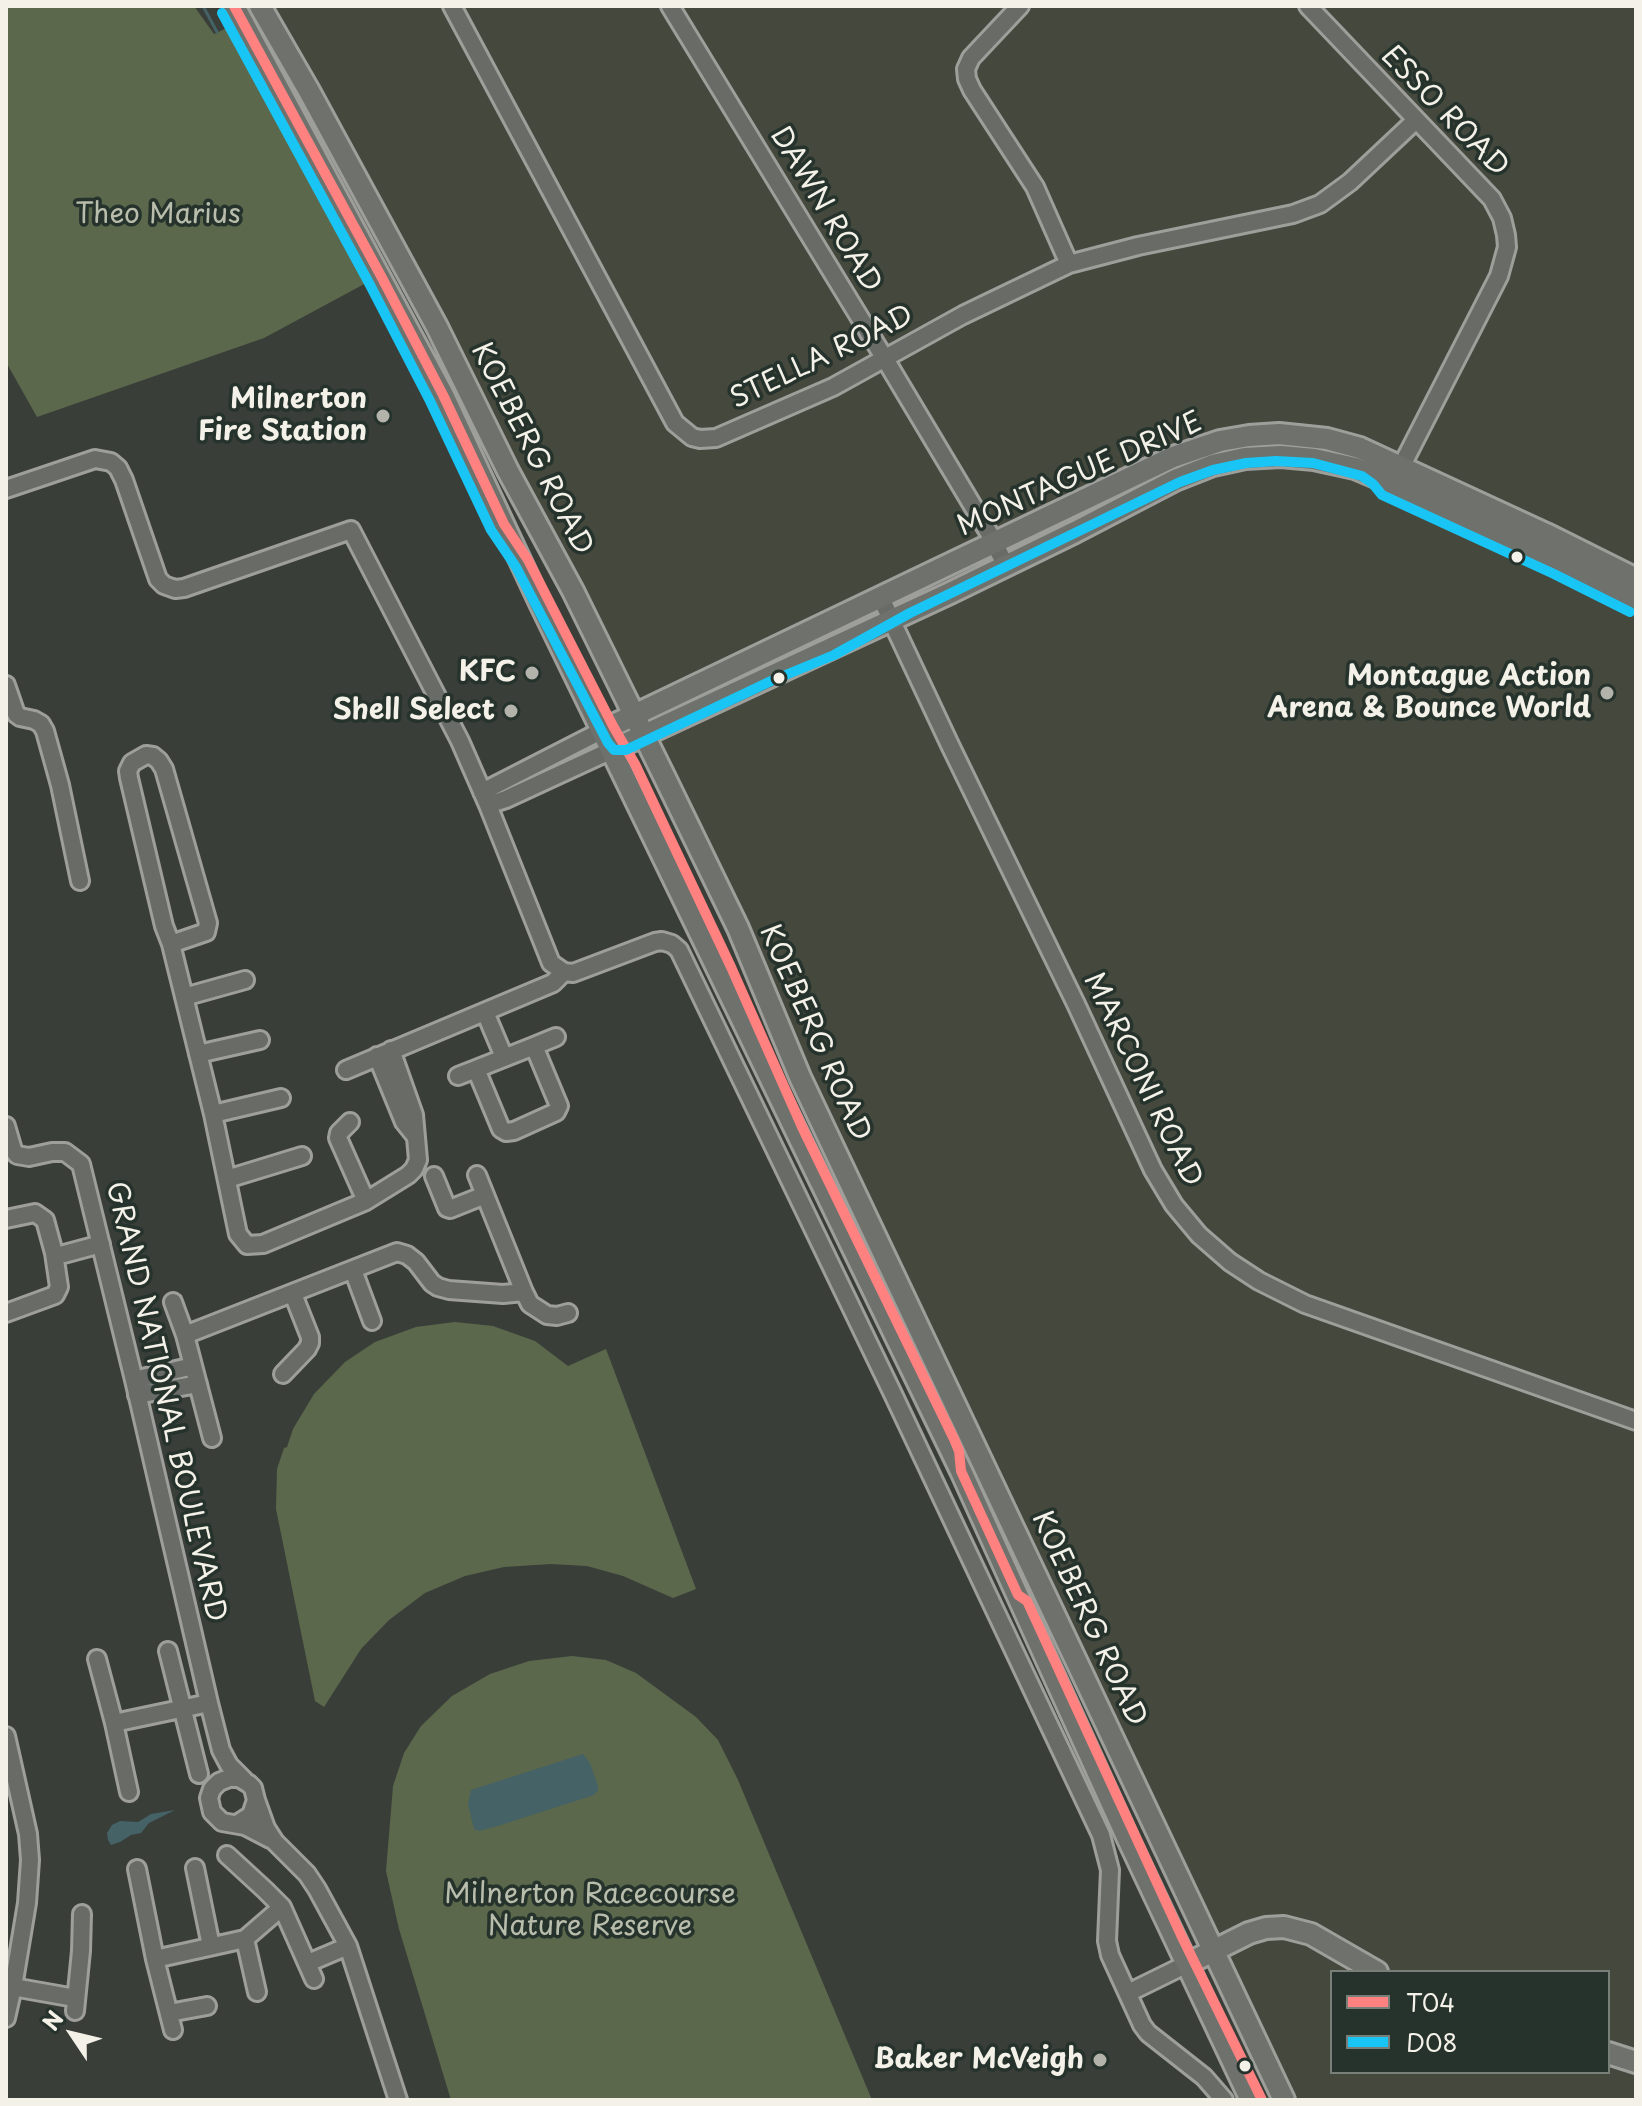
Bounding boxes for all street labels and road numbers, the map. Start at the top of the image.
street label: ESSO ROAD [1373,40,1515,184]
street label: DAWN ROAD [762,121,888,299]
street label: STELLA ROAD [725,299,919,417]
street label: KOEBERG ROAD [463,337,599,561]
street label: MONTAGUE DRIVE [953,406,1207,544]
street label: KOEBERG ROAD [751,919,877,1147]
street label: MARCONI ROAD [1076,967,1208,1193]
street label: GRAND NATIONAL BOULEVARD [98,1179,232,1625]
street label: KOEBERG ROAD [1023,1506,1153,1732]

